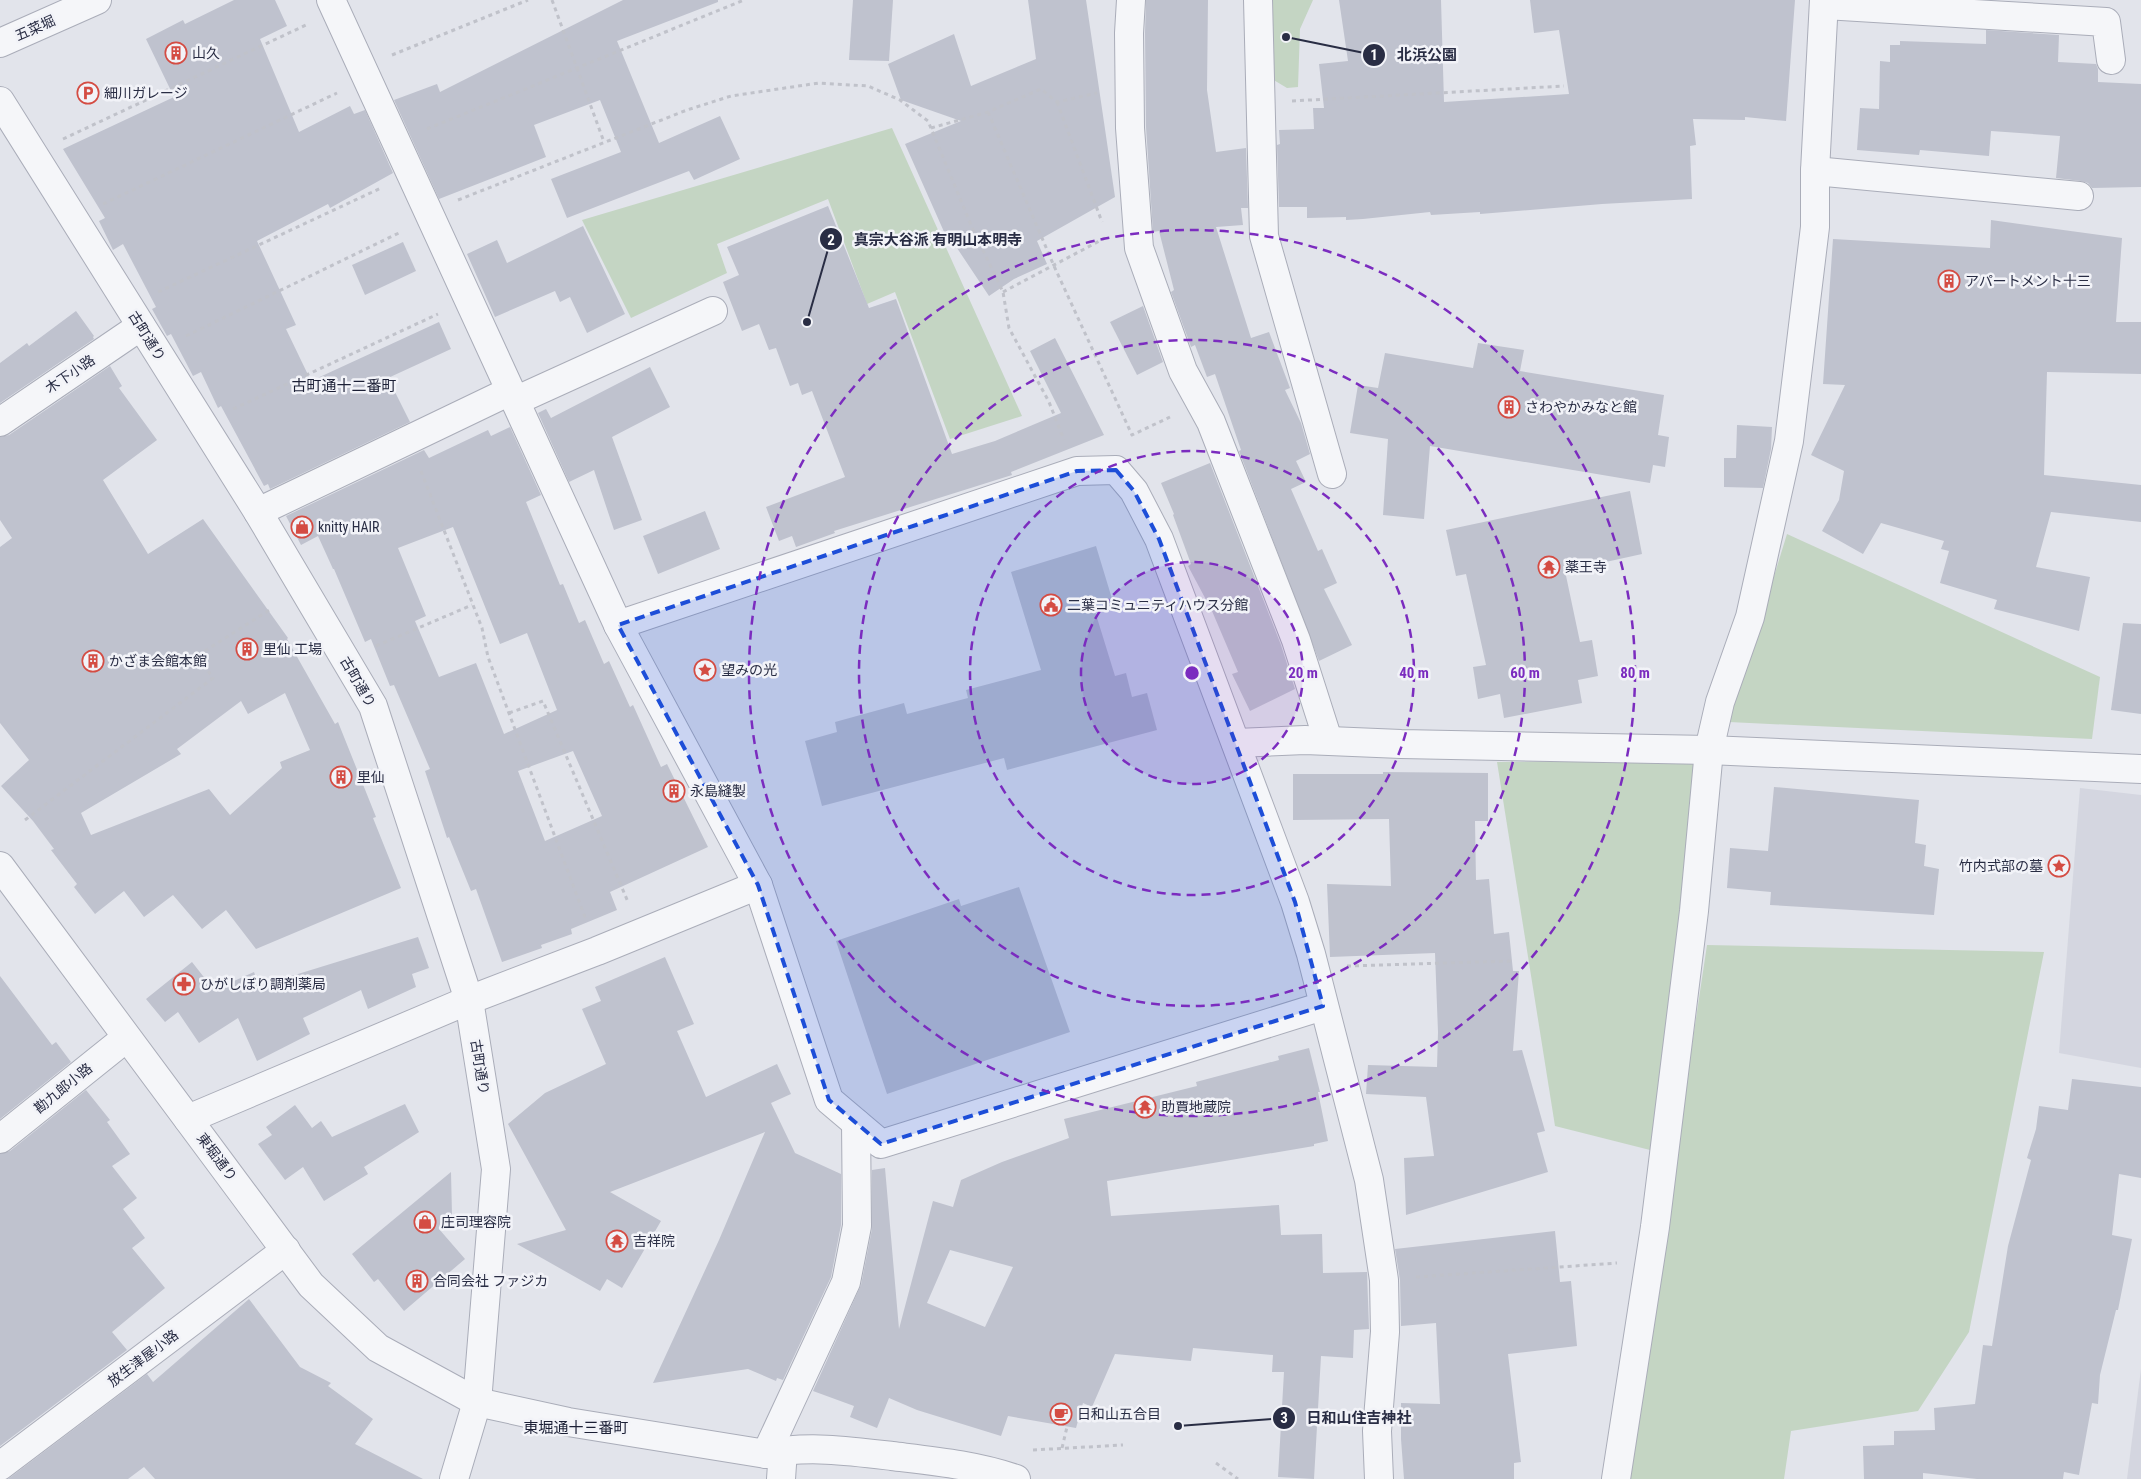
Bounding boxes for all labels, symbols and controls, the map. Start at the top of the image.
street label: 五菜堀 [13,12,57,44]
callout: 北浜公園 [1362,40,1467,70]
building icon: 山久 [164,41,188,65]
place label: 山久 [192,45,220,61]
text: 1 [1370,46,1378,64]
text: 北浜公園 [1397,46,1457,64]
parking icon: 細川ガレージ [76,81,100,105]
place label: 細川ガレージ [104,85,188,101]
callout: 真宗大谷派 有明山本明寺 [818,224,1032,254]
text: 2 [827,231,835,249]
text: 真宗大谷派 有明山本明寺 [854,231,1022,249]
building icon: アパートメント十三 [1937,269,1961,293]
place label: アパートメント十三 [1965,273,2091,289]
street label: 古町通り [125,308,169,364]
street label: 木下小路 [42,352,98,396]
district label: 古町通十二番町 [291,377,397,395]
building icon: さわやかみなと館 [1497,395,1521,419]
place label: さわやかみなと館 [1525,399,1637,415]
shop icon: knitty HAIR [290,515,314,539]
place label: knitty HAIR [318,519,380,535]
temple icon: 薬王寺 [1537,555,1561,579]
place label: 薬王寺 [1565,559,1607,575]
public building icon: 二葉コミュニティハウス分館 [1039,593,1063,617]
place label: 二葉コミュニティハウス分館 [1067,597,1248,613]
building icon: 里仙 工場 [235,637,259,661]
place label: 里仙 工場 [263,641,322,657]
building icon: かざま会館本館 [81,649,105,673]
place label: かざま会館本館 [109,653,207,669]
street label: 古町通り [337,654,379,710]
place icon: 望みの光 [693,658,717,682]
place label: 望みの光 [721,662,777,678]
centre of rings [1183,664,1201,682]
text: 20 m [1288,664,1318,682]
text: 40 m [1399,664,1429,682]
text: 60 m [1510,664,1540,682]
text: 80 m [1620,664,1650,682]
building icon: 里仙 [329,765,353,789]
place label: 里仙 [357,769,385,785]
building icon: 永島縫製 [662,779,686,803]
place label: 永島縫製 [690,783,746,799]
place icon: 竹内式部の墓 [2047,854,2071,878]
place label: 竹内式部の墓 [1959,858,2043,874]
pharmacy icon: ひがしぼり調剤薬局 [172,972,196,996]
place label: ひがしぼり調剤薬局 [200,976,326,992]
street label: 古町通り [468,1038,492,1096]
street label: 勘九郎小路 [31,1060,95,1116]
temple icon: 助賈地蔵院 [1133,1095,1157,1119]
place label: 助賈地蔵院 [1161,1099,1231,1115]
street label: 東堀通り [194,1130,240,1184]
shop icon: 庄司理容院 [413,1210,437,1234]
place label: 庄司理容院 [441,1214,511,1230]
temple icon: 吉祥院 [605,1229,629,1253]
place label: 吉祥院 [633,1233,675,1249]
building icon: 合同会社 ファジカ [405,1269,429,1293]
place label: 合同会社 ファジカ [433,1273,548,1289]
street label: 放生津屋小路 [105,1326,181,1390]
cafe icon: 日和山五合目 [1049,1402,1073,1426]
callout: 日和山住吉神社 [1272,1403,1422,1433]
place label: 日和山五合目 [1077,1406,1161,1422]
text: 3 [1280,1409,1288,1427]
text: 日和山住吉神社 [1306,1409,1412,1427]
district label: 東堀通十三番町 [523,1419,629,1437]

